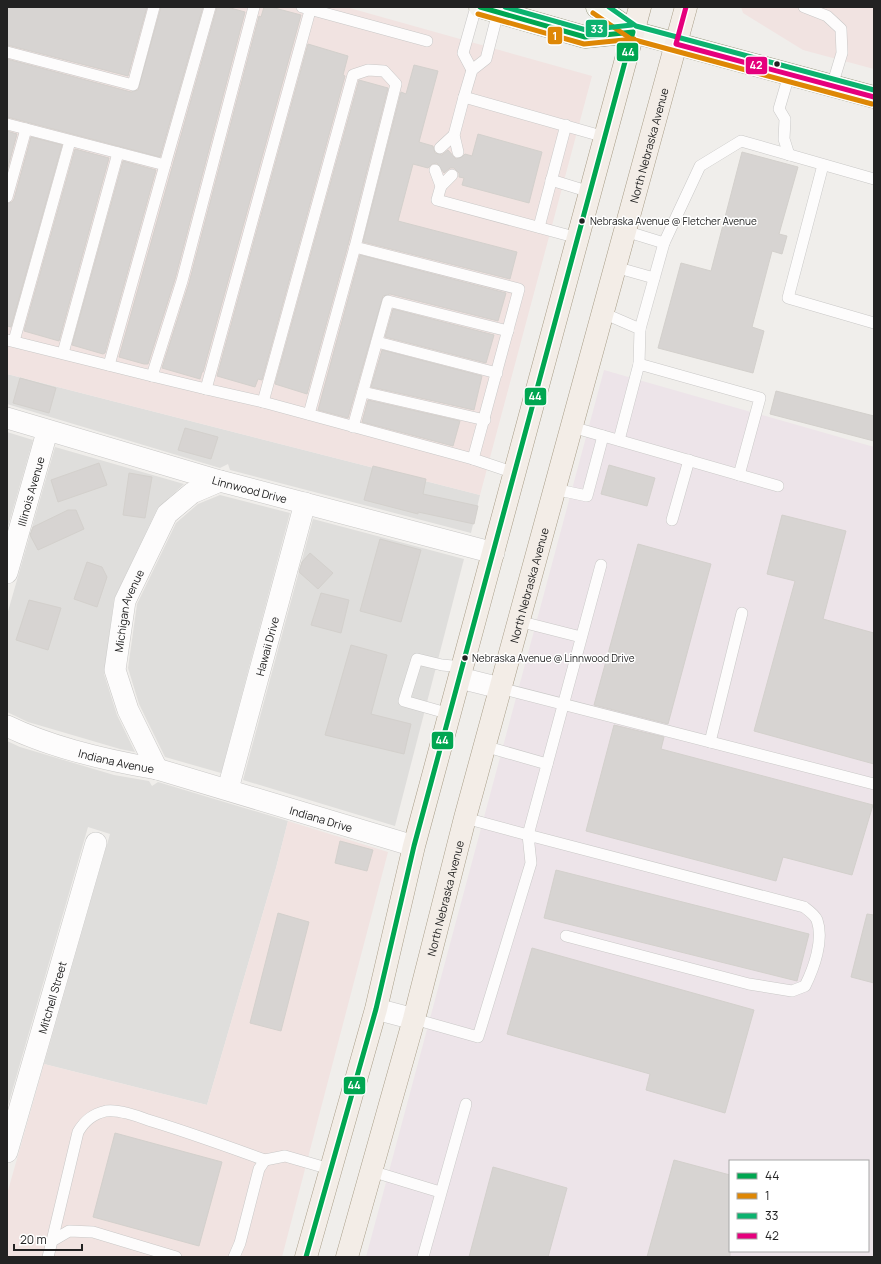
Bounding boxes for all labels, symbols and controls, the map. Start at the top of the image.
line badge: 33 [585,19,608,38]
text: 33 [591,21,603,36]
line badge: 1 [547,26,563,45]
text: 1 [553,28,557,43]
line badge: 44 [616,42,639,62]
text: 44 [621,44,635,59]
line badge: 42 [745,56,768,75]
text: 42 [749,57,763,72]
unlabelled marker [772,59,782,69]
street label: North Nebraska Avenue [625,85,671,204]
place label: Nebraska Avenue @ Fletcher Avenue [590,214,757,228]
marker: Nebraska Avenue @ Fletcher Avenue [577,216,587,226]
line badge: 44 [524,387,547,406]
text: 44 [528,388,542,403]
street label: Illinois Avenue [13,454,47,528]
street label: Linnwood Drive [211,472,290,506]
street label: North Nebraska Avenue [506,525,551,644]
street label: Michigan Avenue [110,566,147,653]
street label: Hawaii Drive [251,614,282,677]
place label: Nebraska Avenue @ Linnwood Drive [472,651,635,665]
marker: Nebraska Avenue @ Linnwood Drive [460,653,470,663]
line badge: 44 [431,731,454,750]
text: 44 [435,732,449,747]
street label: Indiana Avenue [77,745,156,776]
street label: Indiana Drive [288,802,355,835]
street label: North Nebraska Avenue [423,838,467,958]
street label: Mitchell Street [34,959,69,1035]
line badge: 44 [343,1076,366,1095]
text: 44 [347,1077,361,1092]
legend [729,1160,869,1252]
text: 44 [765,1167,779,1184]
text: 1 [765,1187,770,1204]
text: 33 [765,1207,778,1224]
scale bar [14,1226,82,1252]
text: 42 [765,1227,779,1244]
text: 20 m [20,1231,47,1248]

